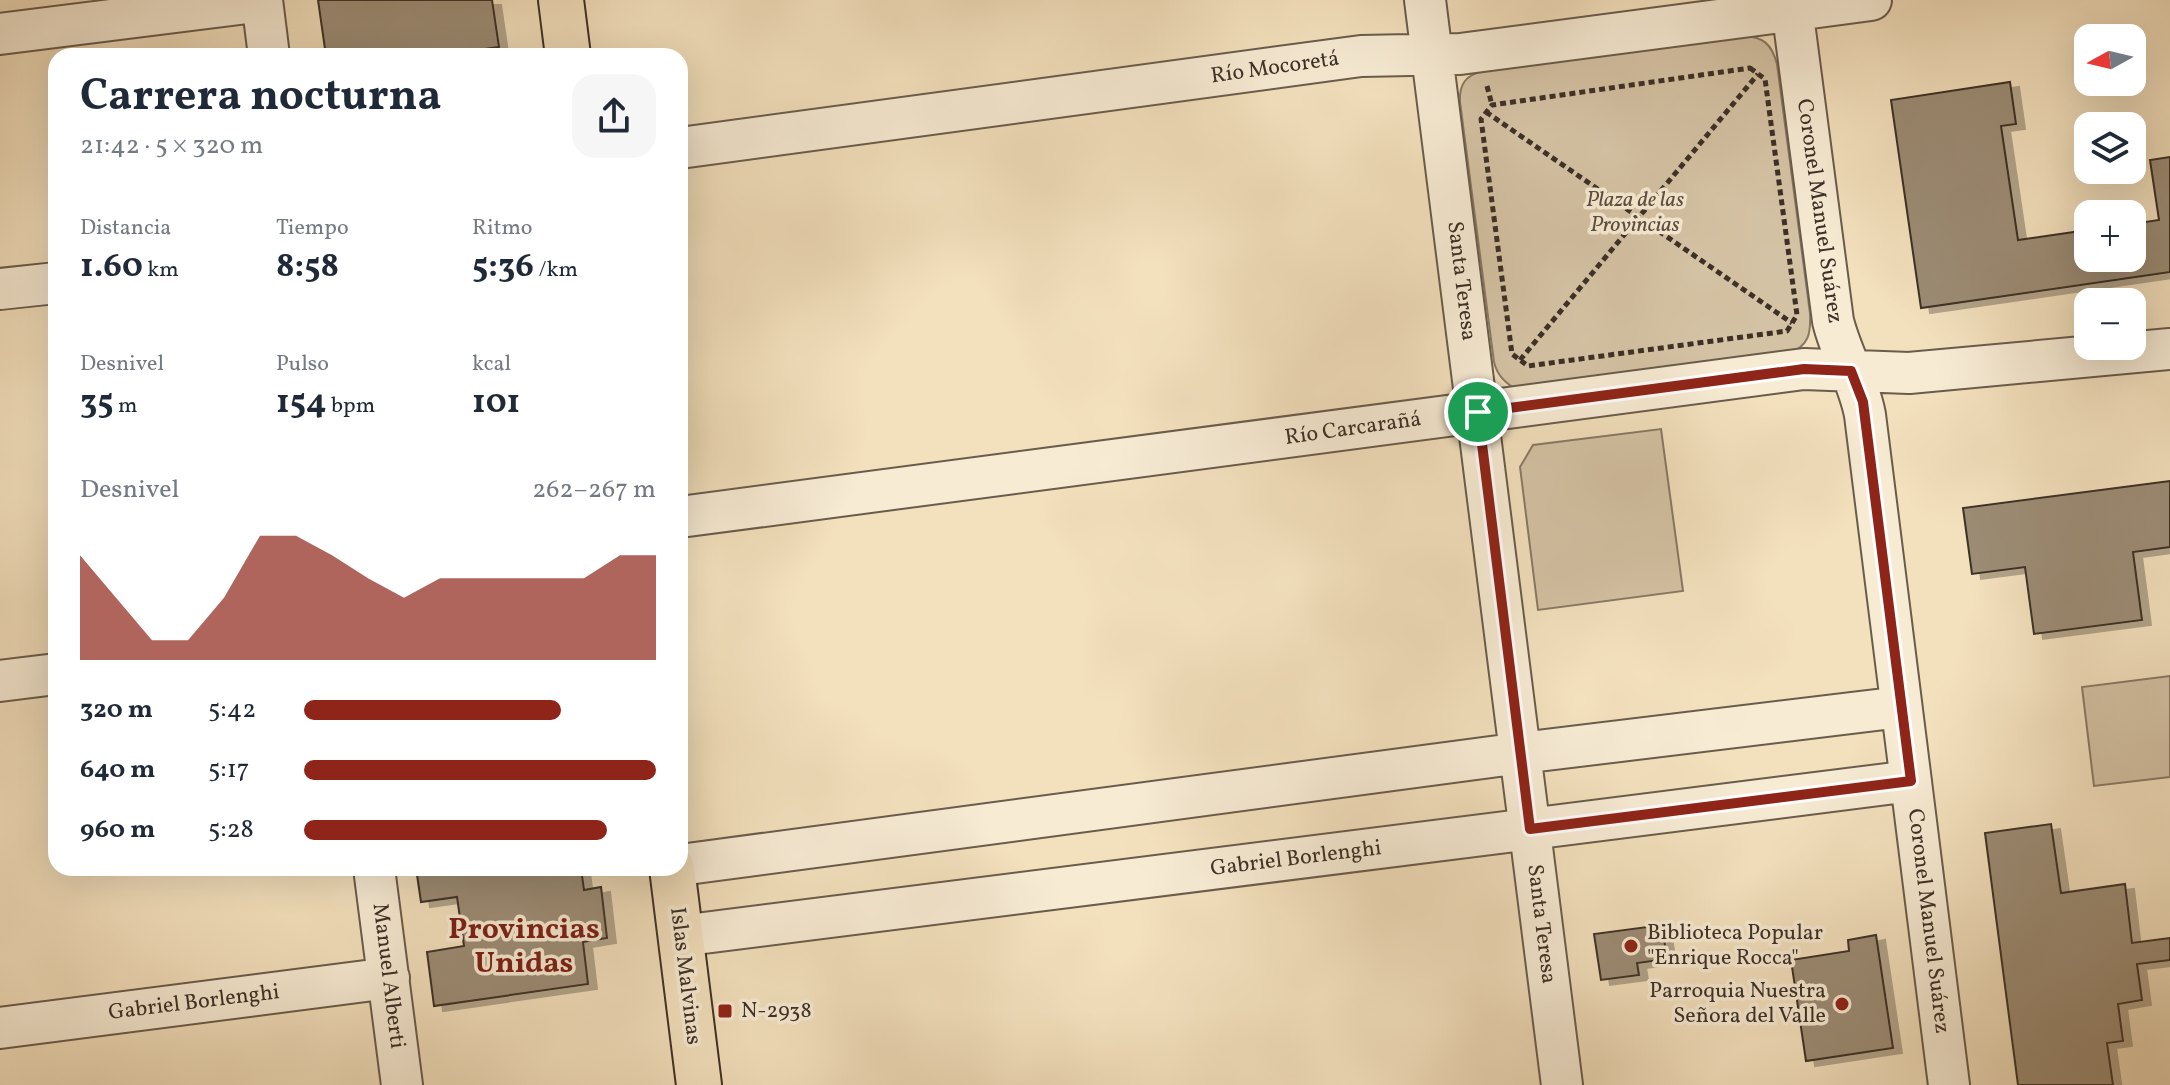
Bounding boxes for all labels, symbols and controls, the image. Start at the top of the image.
north arrow [2074,24,2146,96]
map controls [2074,24,2146,360]
street label: Río Mocoretá [1209,44,1341,92]
text: Carrera nocturna [80,67,442,128]
button: share [572,74,656,158]
street label: Coronel Manuel Suárez [1788,97,1850,325]
button: layers [2074,112,2146,184]
text: 21:42 · 5 × 320 m [80,128,263,164]
park label: Plaza de las Provincias [1586,185,1684,241]
button: + [2074,200,2146,272]
text: Distancia [80,213,171,244]
text: Tiempo [276,213,349,244]
text: Ritmo [472,213,533,244]
street label: Santa Teresa [1438,219,1484,343]
text: 1.60 [80,244,143,291]
text: 8:58 [276,244,339,291]
text: 5:36 [472,244,534,291]
text: km [143,255,179,286]
text: /km [534,255,578,286]
button: − [2074,288,2146,360]
text: Desnivel [80,349,164,380]
text: Pulso [276,349,329,380]
text: kcal [472,349,511,380]
pin [1444,378,1512,446]
text: 35 [80,380,114,427]
text: 154 [276,380,327,427]
text: 101 [472,380,520,427]
icon: arrive [1456,390,1500,434]
text: m [114,391,138,422]
text: bpm [327,391,375,422]
street label: Río Carcarañá [1283,404,1423,454]
text: Desnivel [80,472,179,508]
text: 262–267 m [532,472,656,508]
text: 320 m [80,692,153,728]
text: 5:42 [208,692,256,728]
text: 640 m [80,752,156,788]
text: 5:17 [208,752,249,788]
street label: Coronel Manuel Suárez [1899,807,1957,1035]
text: 960 m [80,812,155,848]
text: 5:28 [208,812,254,848]
street label: Gabriel Borlenghi [1209,833,1383,885]
street label: Santa Teresa [1518,862,1564,986]
street label: Manuel Alberti [364,901,412,1051]
street label: Islas Malvinas [661,905,709,1047]
district label: Provincias Unidas [448,909,600,985]
place label: Biblioteca Popular "Enrique Rocca" [1647,918,1823,974]
marker: Biblioteca Popular "Enrique Rocca" [1622,937,1640,955]
place label: Parroquia Nuestra Señora del Valle [1649,976,1826,1032]
street label: Gabriel Borlenghi [107,977,281,1029]
marker: Parroquia Nuestra Señora del Valle [1833,995,1851,1013]
place label: N-2938 [741,996,812,1027]
marker: N-2938 [716,1002,734,1020]

